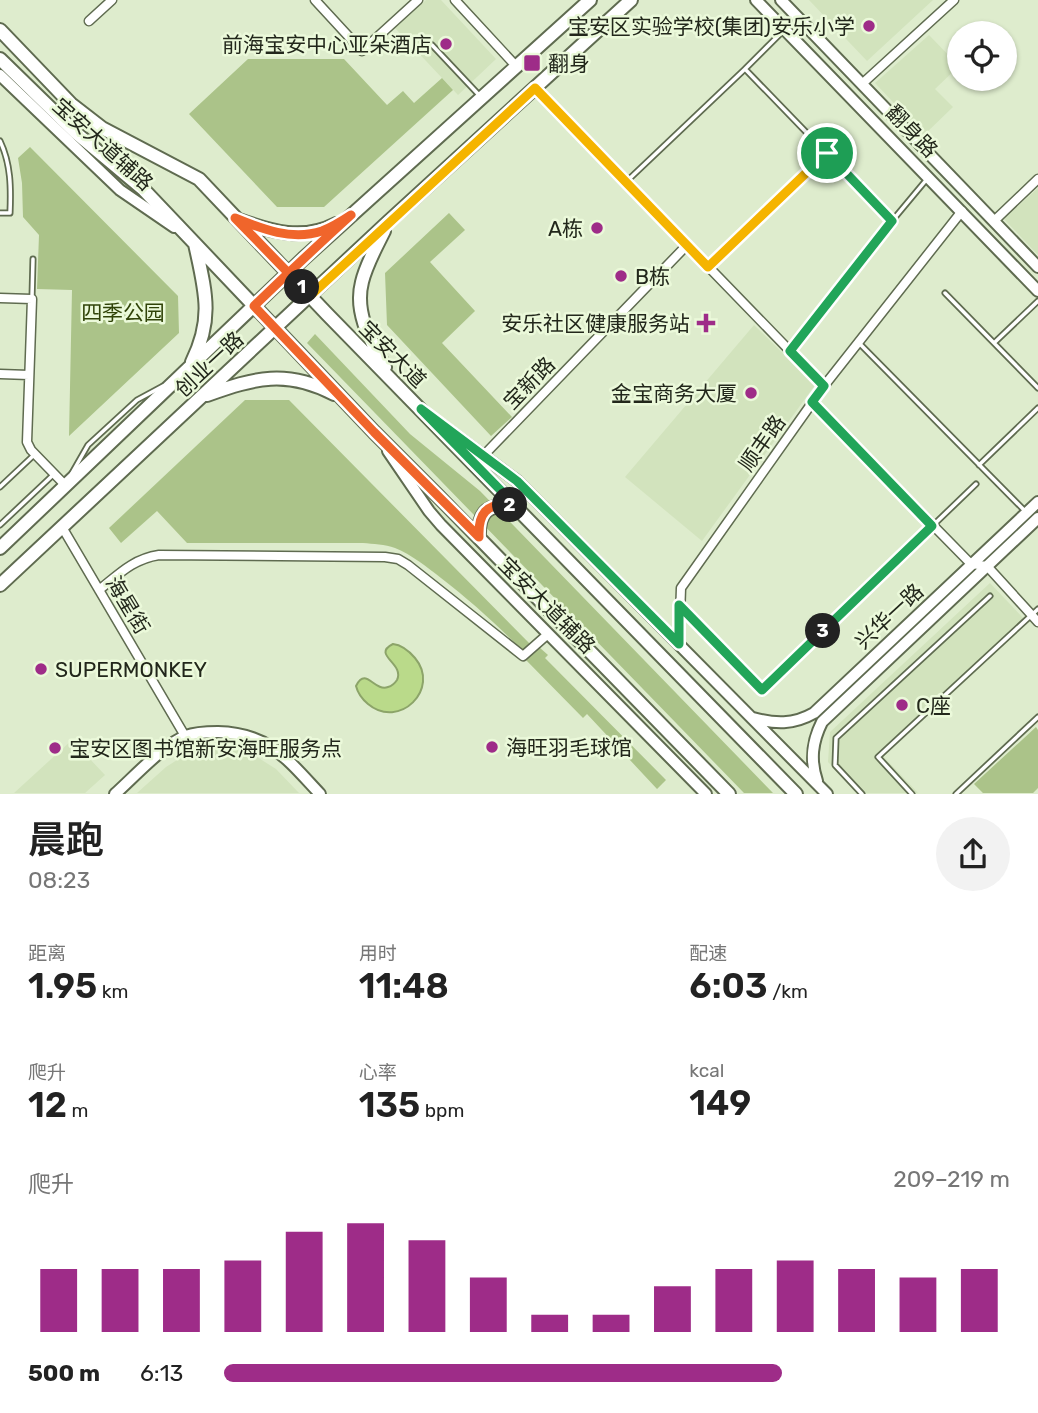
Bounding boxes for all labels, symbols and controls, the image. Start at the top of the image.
place label: 宝安区实验学校(集团)安乐小学 [568,14,855,39]
marker: 宝安区实验学校(集团)安乐小学 [861,18,877,34]
map controls [947,21,1017,91]
button: locate [947,21,1017,91]
place label: 前海宝安中心亚朵酒店 [222,32,432,57]
marker: 前海宝安中心亚朵酒店 [438,36,454,52]
place label: 翻身 [548,51,590,76]
marker: 翻身 [522,53,542,73]
street label: 宝安大道辅路 [48,93,158,195]
street label: 翻身路 [881,100,943,162]
pin [797,123,857,183]
icon: arrive [808,134,846,172]
place label: A栋 [548,216,583,241]
marker: A栋 [589,220,605,236]
place label: B栋 [635,264,670,289]
marker: B栋 [613,268,629,284]
pin: 1 [284,270,320,304]
text: 1 [297,275,306,298]
park label: 四季公园 [81,300,165,325]
place label: 安乐社区健康服务站 [501,311,690,336]
marker: 安乐社区健康服务站 [696,313,716,333]
street label: 宝安大道 [354,315,432,393]
street label: 创业一路 [170,326,248,402]
street label: 宝新路 [498,352,560,414]
place label: 金宝商务大厦 [611,381,737,406]
marker: 金宝商务大厦 [743,385,759,401]
street label: 顺丰路 [734,410,790,476]
pin: 2 [492,488,528,522]
text: 2 [503,493,516,516]
street label: 宝安大道辅路 [494,552,600,658]
street label: 海星街 [101,572,155,638]
street label: 兴华一路 [850,578,928,654]
pin: 3 [806,614,840,648]
text: 3 [816,619,829,642]
place label: SUPERMONKEY [55,657,207,682]
marker: SUPERMONKEY [33,661,49,677]
place label: C座 [916,693,951,718]
marker: C座 [894,697,910,713]
place label: 海旺羽毛球馆 [506,735,632,760]
place label: 宝安区图书馆新安海旺服务点 [69,736,342,761]
marker: 海旺羽毛球馆 [484,739,500,755]
marker: 宝安区图书馆新安海旺服务点 [47,740,63,756]
text: 晨跑 [28,817,104,863]
button: share [936,817,1010,891]
text: 08:23 [28,866,90,894]
text: 距离 [28,942,66,965]
text: 用时 [359,942,397,965]
text: 配速 [689,942,727,965]
text: 1.95 [28,965,97,1007]
text: 11:48 [359,965,449,1007]
text: 6:03 [689,965,767,1007]
text: km [97,980,128,1003]
text: /km [767,980,808,1003]
text: kcal [689,1059,724,1082]
text: 爬升 [28,1061,66,1084]
text: 心率 [359,1061,397,1084]
text: 149 [689,1082,751,1124]
text: 12 [28,1084,67,1126]
text: 135 [359,1084,420,1126]
text: m [67,1099,89,1122]
text: bpm [420,1099,464,1122]
text: 209–219 m [893,1165,1010,1193]
text: 爬升 [28,1170,74,1198]
text: 500 m [28,1359,100,1387]
text: 6:13 [140,1359,183,1387]

